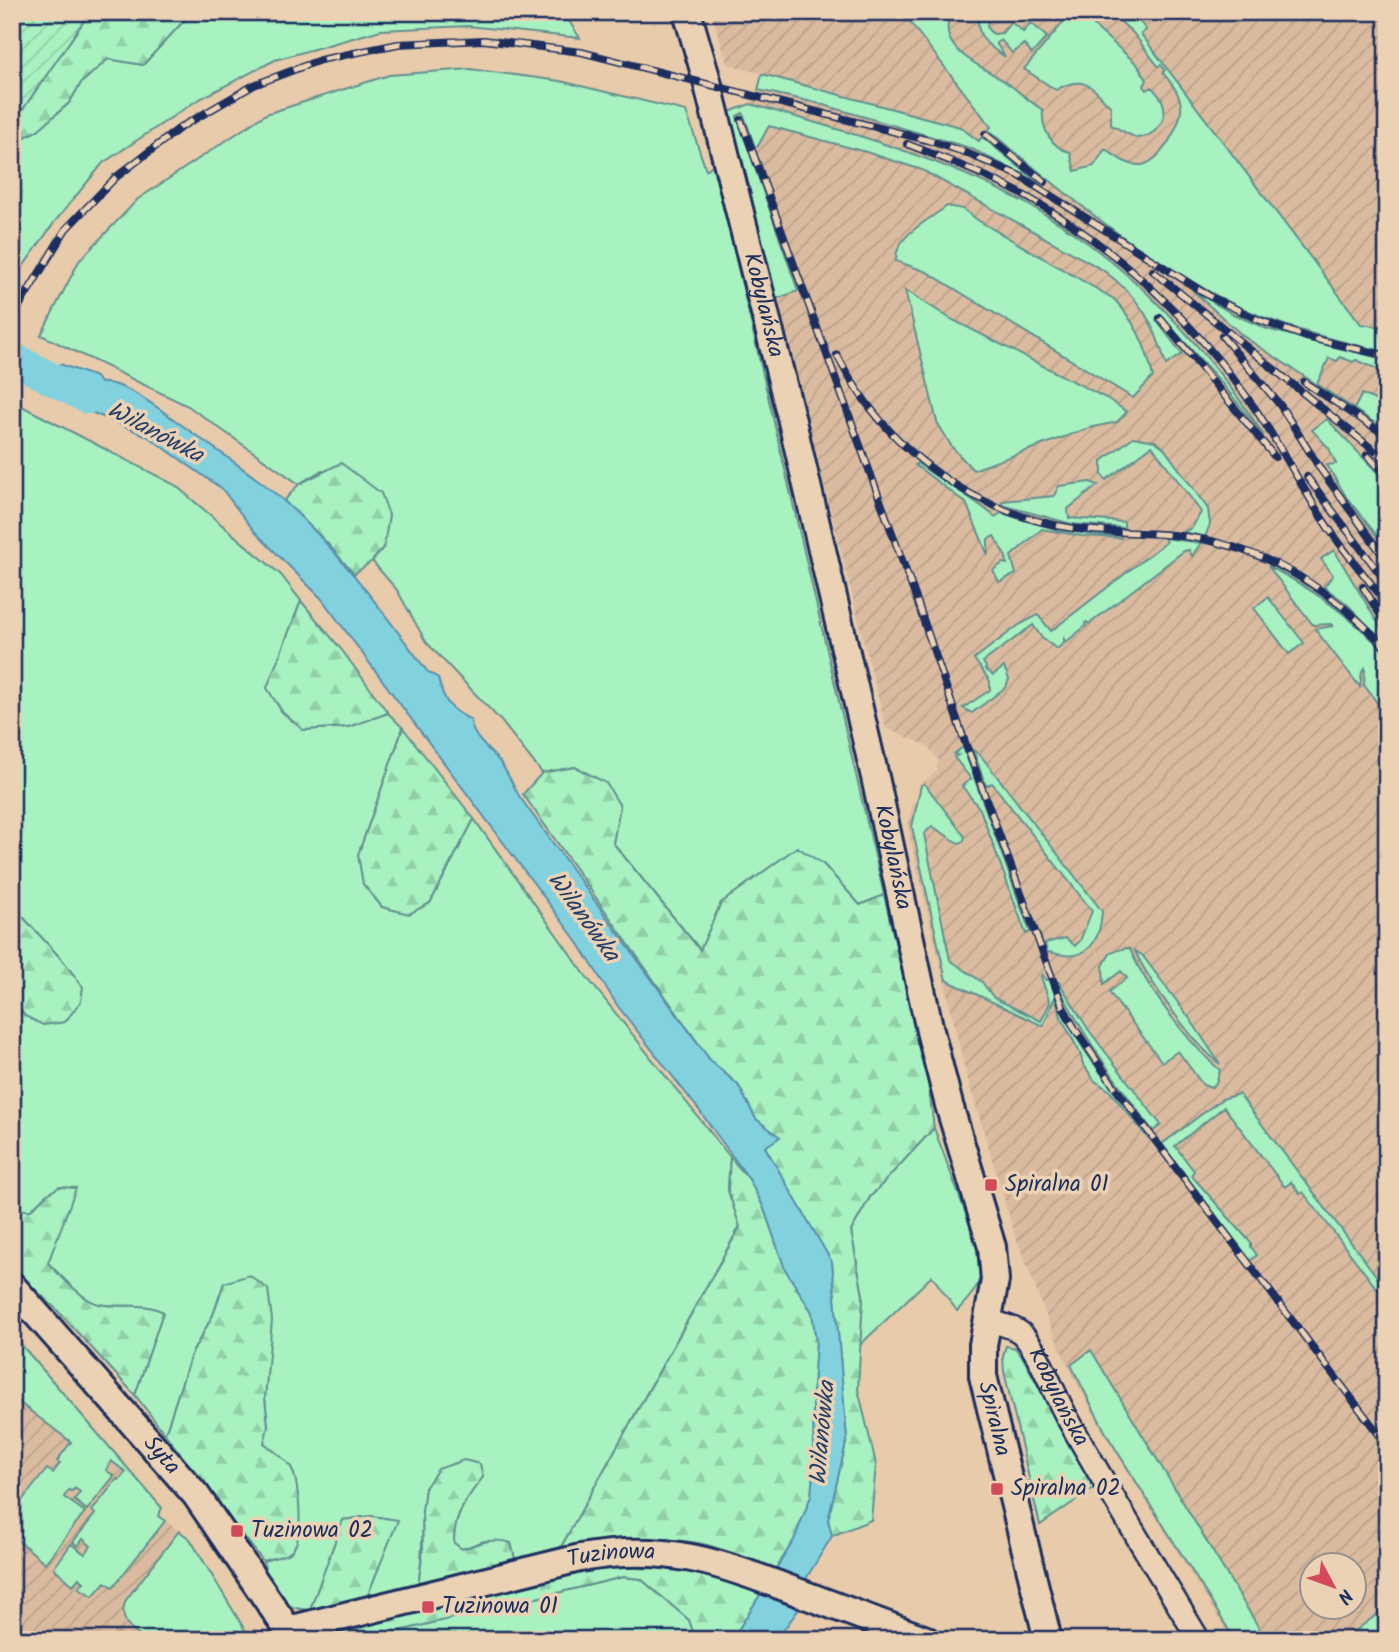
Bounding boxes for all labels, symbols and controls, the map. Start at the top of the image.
street label: Kobylańska [733,249,794,362]
water label: Wilanówka [100,391,212,475]
street label: Kobylańska [863,801,921,913]
water label: Wilanówka [537,864,630,972]
place label: Spiralna 01 [1005,1167,1109,1203]
marker: Spiralna 01 [983,1177,999,1193]
street label: Kobylańska [1018,1341,1098,1454]
water label: Wilanówka [799,1378,847,1486]
street label: Spiralna [967,1378,1020,1460]
street label: Syta [134,1428,189,1484]
place label: Spiralna 02 [1011,1471,1121,1507]
marker: Spiralna 02 [989,1481,1005,1497]
place label: Tuzinowa 02 [251,1513,373,1549]
marker: Tuzinowa 02 [229,1523,245,1539]
street label: Tuzinowa [564,1534,656,1578]
north arrow [1298,1550,1368,1620]
text: N [1329,1581,1360,1610]
place label: Tuzinowa 01 [442,1589,558,1625]
marker: Tuzinowa 01 [420,1599,436,1615]

